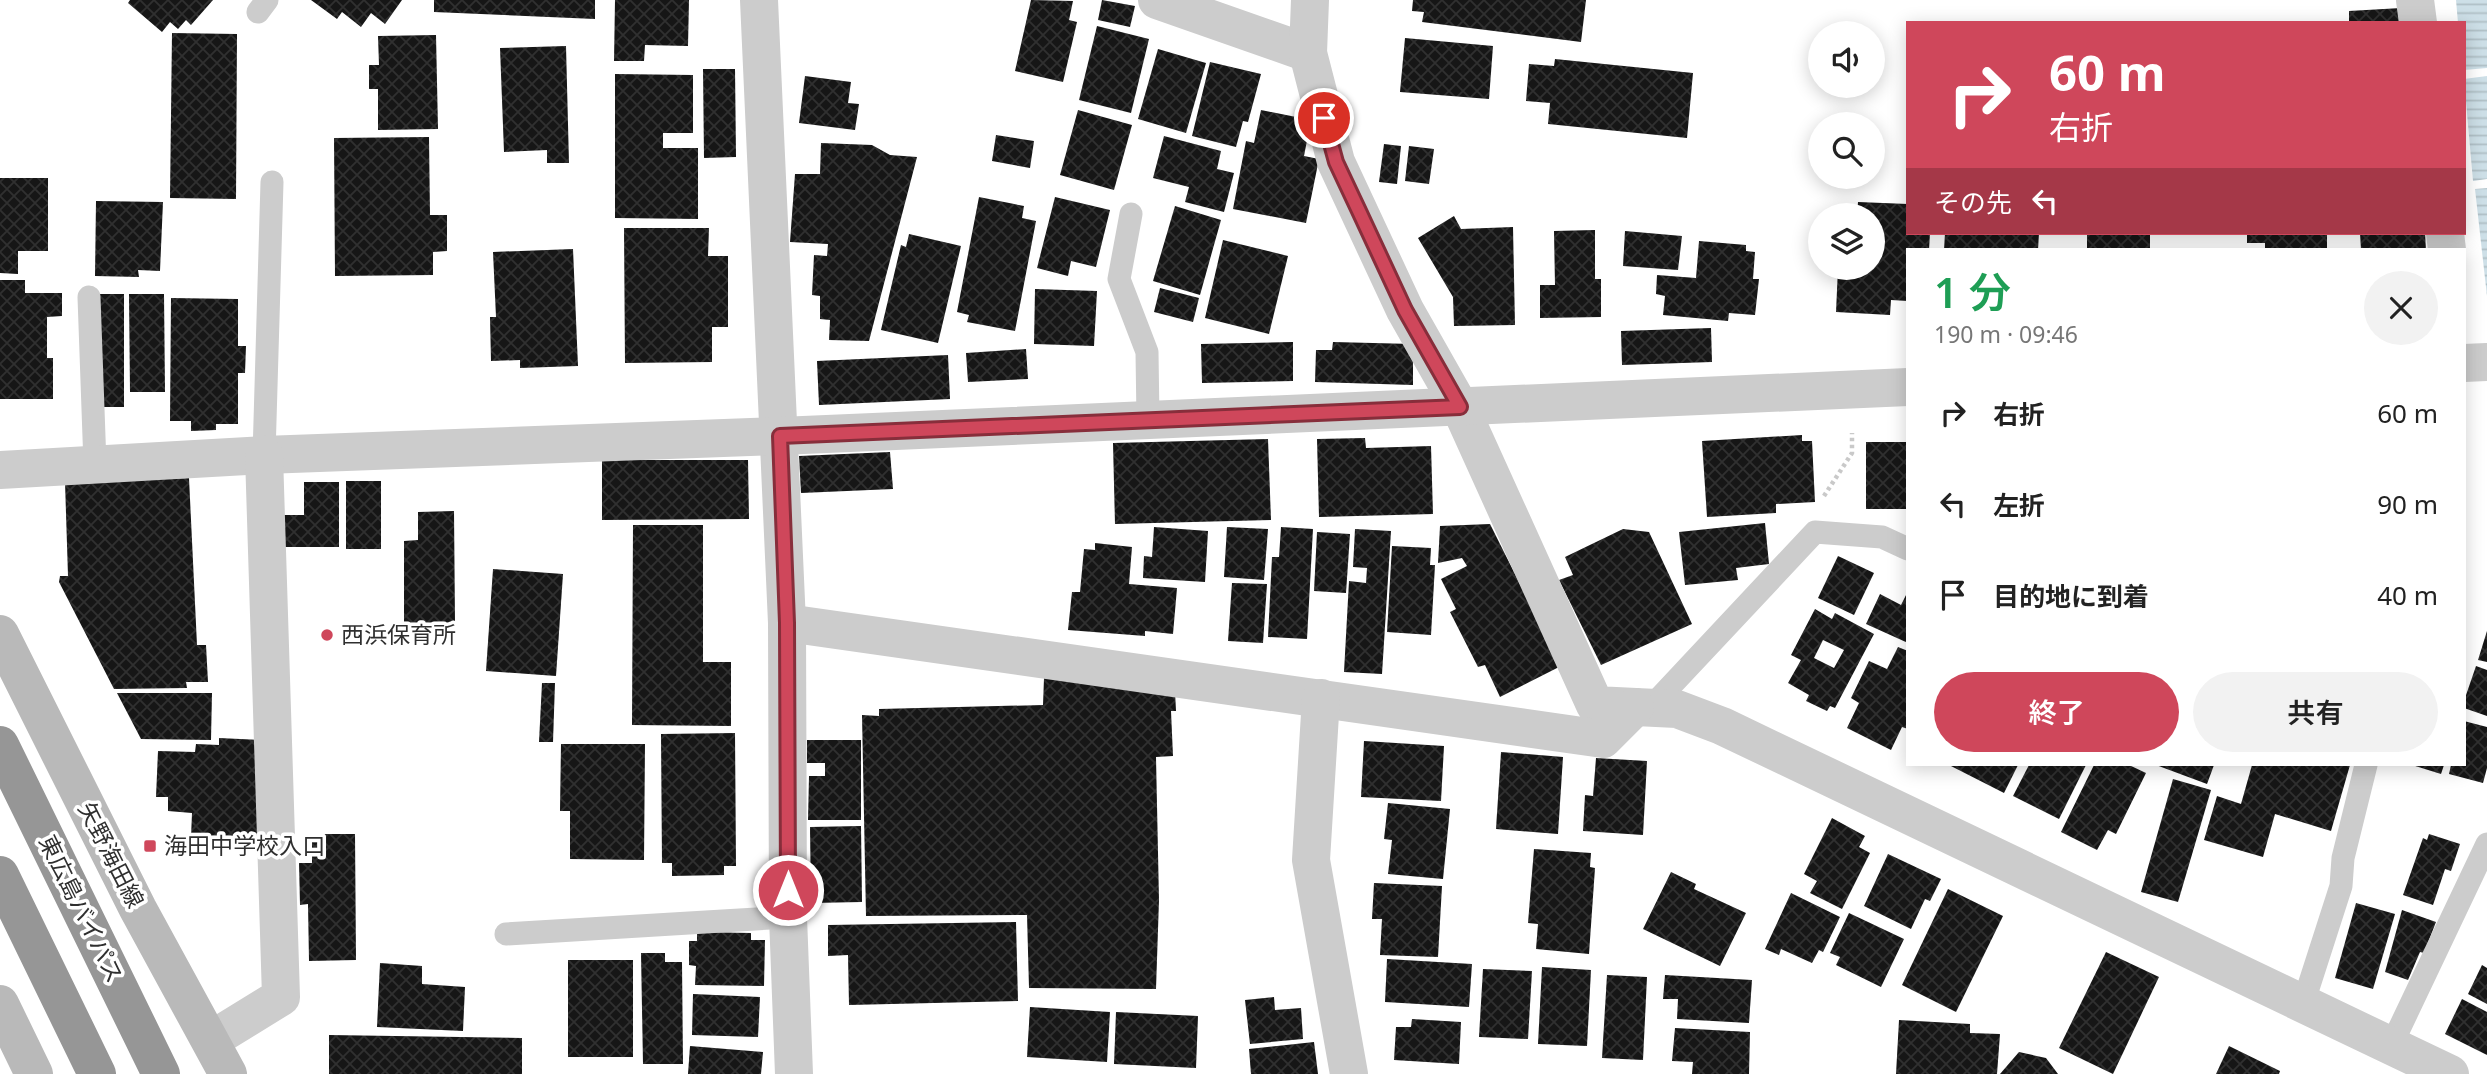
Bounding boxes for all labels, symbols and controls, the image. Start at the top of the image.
map controls [1808,21,1885,280]
button: sound [1808,21,1885,98]
text: 60 m [2049,39,2166,105]
icon: right [1934,49,2025,140]
pin [1294,88,1354,148]
icon: arrive [1305,99,1343,137]
text: 右折 [2049,105,2113,148]
button: search [1808,112,1885,189]
icon: left [2026,182,2064,220]
text: その先 [1934,184,2012,220]
button: layers [1808,203,1885,280]
text: 1 分 [1934,263,2011,320]
button: close [2364,271,2438,345]
text: 190 m · 09:46 [1934,318,2078,350]
icon: right [1934,394,1972,432]
text: 60 m [2377,395,2438,431]
text: 右折 [1993,396,2045,432]
icon: left [1934,485,1972,523]
text: 90 m [2377,486,2438,522]
text: 左折 [1993,487,2045,523]
icon: arrive [1934,576,1972,614]
text: 40 m [2377,577,2438,613]
text: 目的地に到着 [1993,578,2149,614]
place label: 西浜保育所 [341,618,456,650]
marker: 西浜保育所 [319,627,335,643]
button: 終了 [1934,672,2179,752]
button: 共有 [2193,672,2438,752]
street label: 矢野海田線 [72,796,152,913]
street label: 東広島バイパス [32,829,131,988]
place label: 海田中学校入口 [164,829,325,861]
marker: 海田中学校入口 [142,838,158,854]
position arrow [751,853,825,927]

